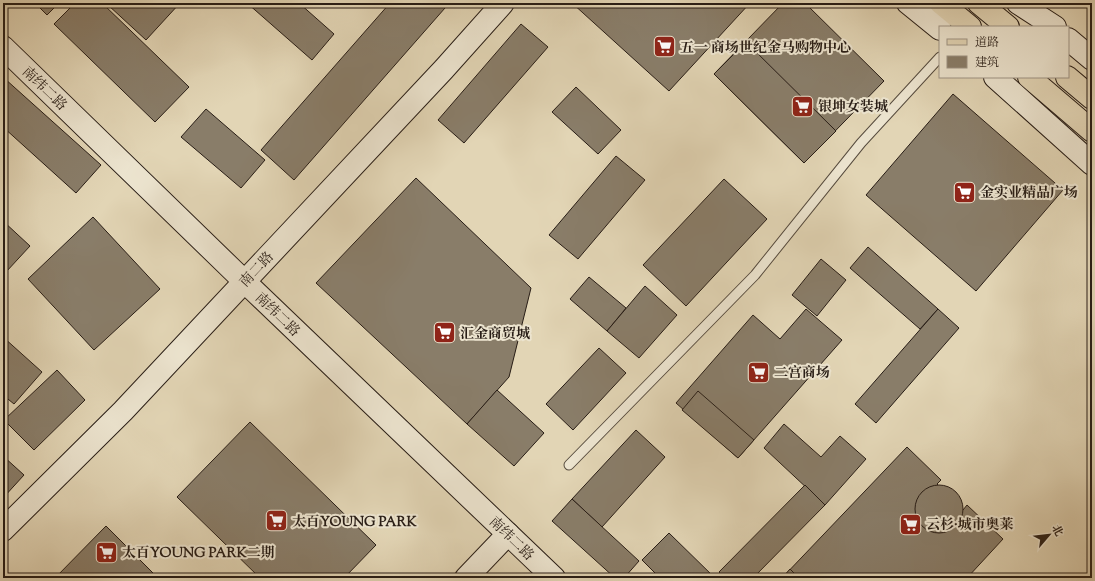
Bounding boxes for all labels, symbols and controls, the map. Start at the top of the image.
legend [939,26,1069,78]
supermarket icon: 五一 商场世纪金马购物中心 [652,34,678,60]
text: 道路 [975,34,999,52]
place label: 五一 商场世纪金马购物中心 [680,39,851,59]
text: 建筑 [975,54,999,72]
street label: 南纬二路 [17,63,71,116]
supermarket icon: 银坤女装城 [790,93,816,119]
place label: 银坤女装城 [818,98,888,118]
supermarket icon: 金实业精品广场 [952,179,978,205]
place label: 金实业精品广场 [980,184,1078,204]
street label: 南二路 [236,248,279,293]
street label: 南纬二路 [250,289,304,342]
supermarket icon: 汇金商贸城 [431,320,457,346]
place label: 汇金商贸城 [460,325,530,345]
supermarket icon: 二宫商场 [746,359,772,385]
place label: 二宫商场 [774,364,830,384]
supermarket icon: 太百YOUNG PARK [263,508,289,534]
supermarket icon: 云杉·城市奥莱 [897,511,923,537]
place label: 太百YOUNG PARK [292,513,418,533]
street label: 南纬二路 [484,513,538,566]
north arrow [1029,515,1069,555]
place label: 云杉·城市奥莱 [926,516,1014,536]
text: 北 [1047,522,1067,539]
supermarket icon: 太百YOUNG PARK二期 [93,539,119,565]
place label: 太百YOUNG PARK二期 [122,544,275,564]

